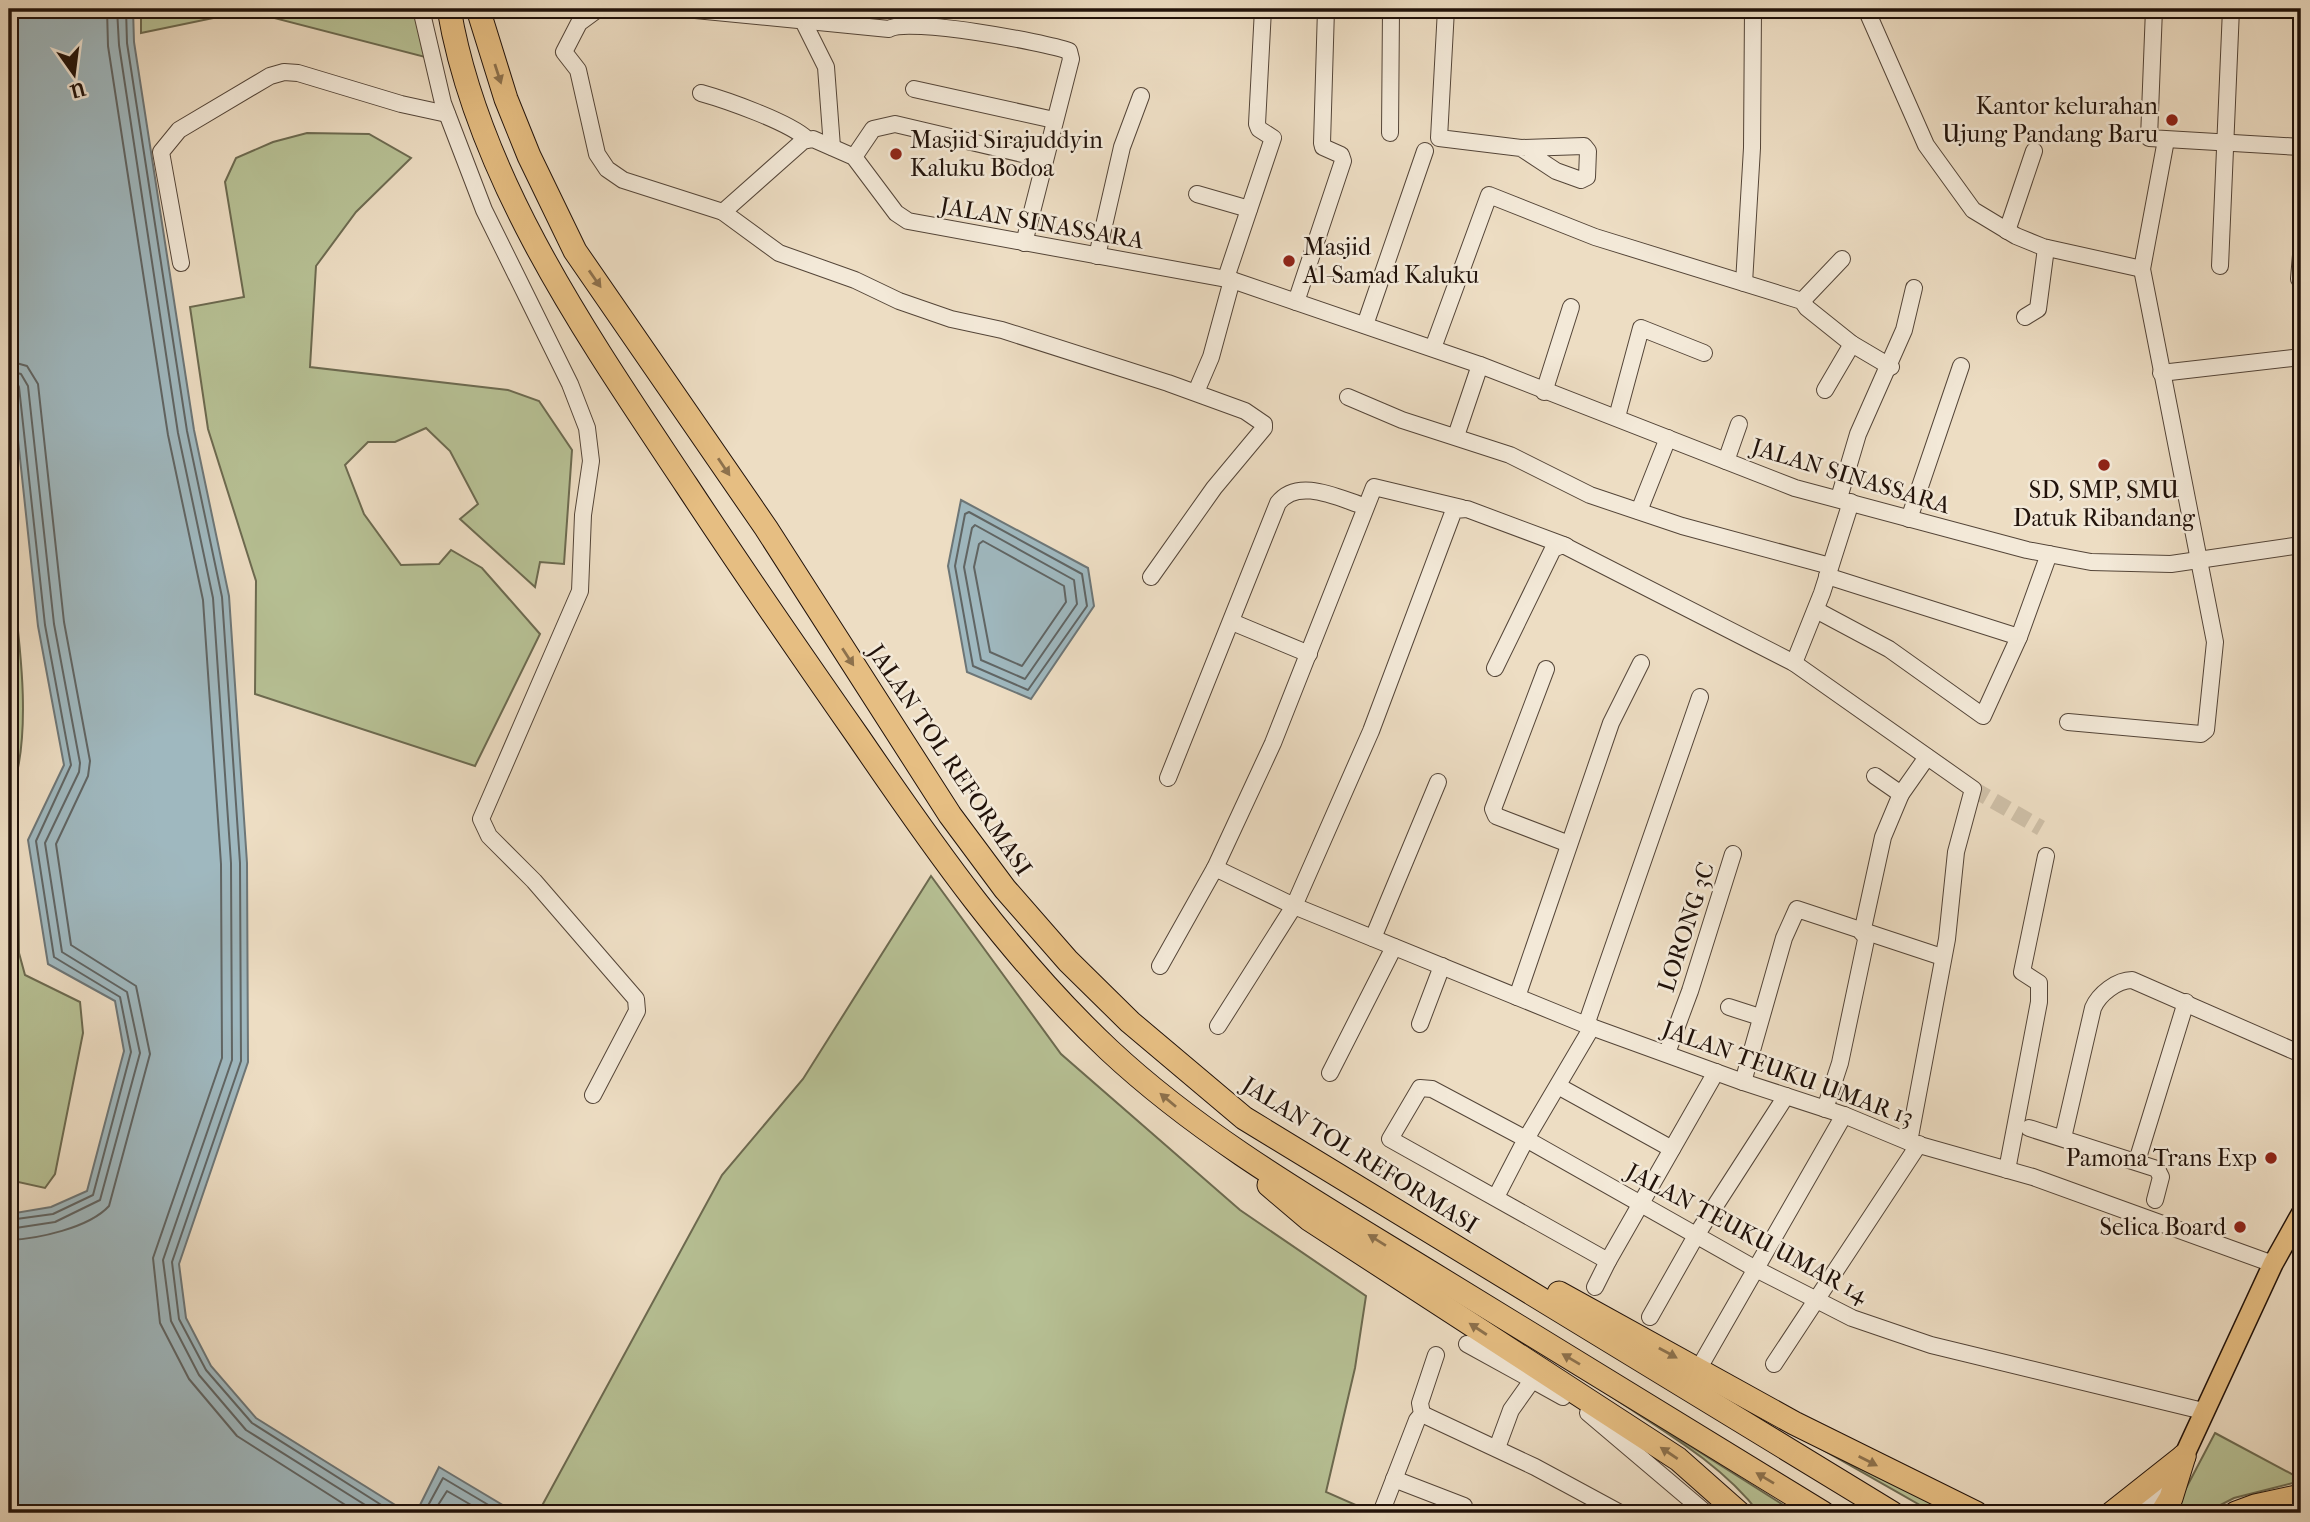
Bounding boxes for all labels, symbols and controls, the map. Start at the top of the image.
north arrow [38,38,108,108]
one-way arrow [493,64,504,85]
text: U [68,77,89,102]
place label: Kantor kelurahan Ujung Pandang Baru [1942,92,2158,148]
marker: Kantor kelurahan Ujung Pandang Baru [2164,112,2180,128]
place label: Masjid Sirajuddyin Kaluku Bodoa [910,126,1103,182]
marker: Masjid Sirajuddyin Kaluku Bodoa [888,146,904,162]
street label: JALAN SINASSARA [936,191,1147,255]
place label: Masjid Al-Samad Kaluku [1302,233,1479,289]
marker: Masjid Al-Samad Kaluku [1281,253,1297,269]
one-way arrow [588,270,602,288]
street label: JALAN SINASSARA [1746,432,1954,520]
one-way arrow [717,457,730,476]
marker: SD, SMP, SMU Datuk Ribandang [2096,457,2112,473]
place label: SD, SMP, SMU Datuk Ribandang [2013,476,2196,532]
street label: JALAN TOL REFORMASI [861,637,1038,881]
one-way arrow [842,647,855,667]
street label: LORONG 3C [1652,859,1720,995]
street label: JALAN TEUKU UMAR 13 [1657,1014,1918,1132]
street label: JALAN TOL REFORMASI [1235,1070,1483,1239]
one-way arrow [1160,1092,1178,1107]
place label: Pamona Trans Exp [2066,1144,2257,1172]
marker: Pamona Trans Exp [2263,1150,2279,1166]
street label: JALAN TEUKU UMAR 14 [1620,1156,1873,1309]
place label: Selica Board [2100,1213,2227,1241]
marker: Selica Board [2232,1219,2248,1235]
one-way arrow [1368,1233,1387,1246]
one-way arrow [1468,1322,1488,1335]
one-way arrow [1658,1347,1677,1359]
one-way arrow [1562,1352,1581,1365]
one-way arrow [1659,1447,1678,1460]
one-way arrow [1858,1456,1878,1467]
one-way arrow [1756,1471,1775,1484]

